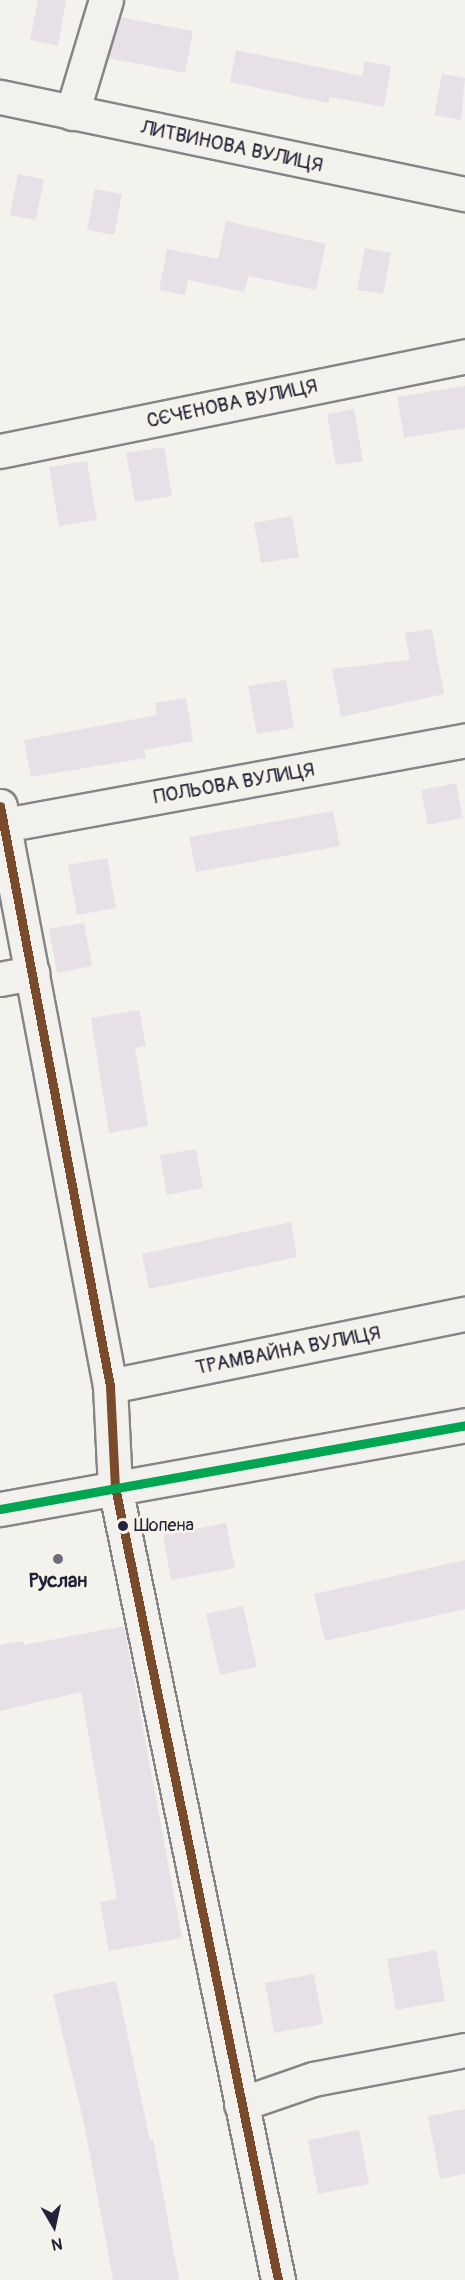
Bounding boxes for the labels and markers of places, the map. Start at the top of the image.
place label: Шопена [134,1515,194,1537]
marker: Шопена [117,1520,129,1532]
marker: Руслан [51,1552,65,1566]
place label: Руслан [29,1568,87,1592]

